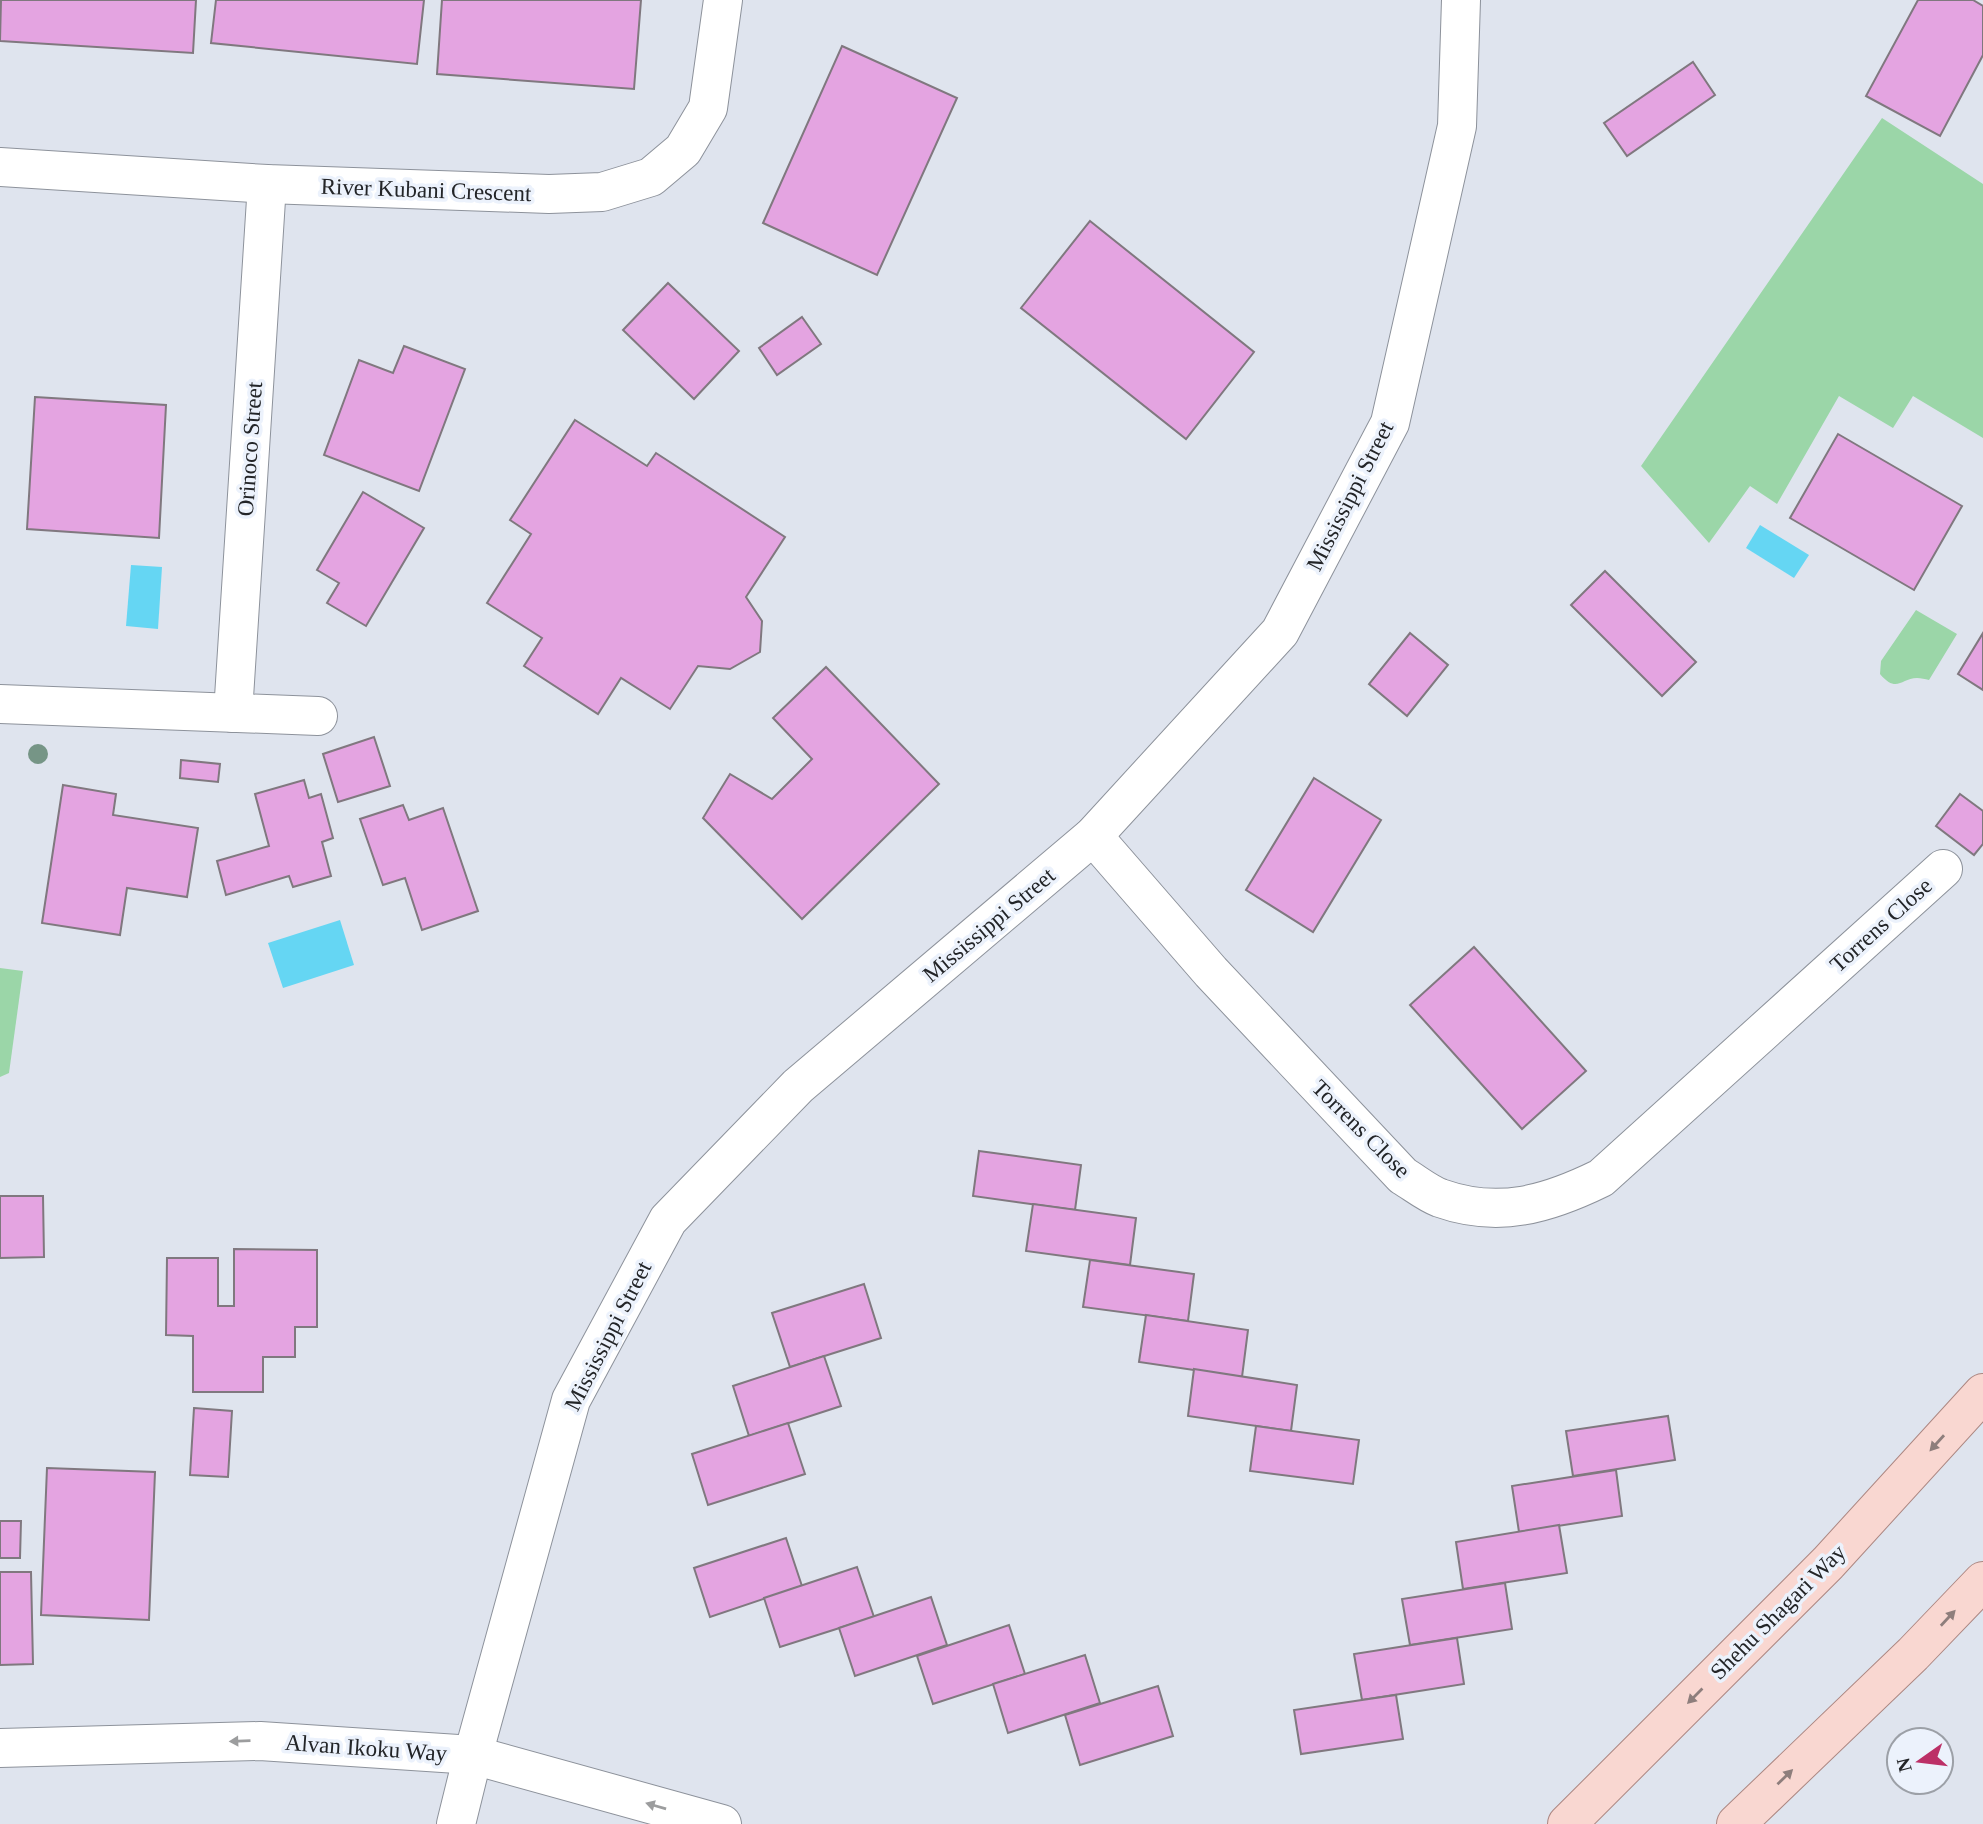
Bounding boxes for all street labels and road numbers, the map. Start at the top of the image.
street label: River Kubani Crescent [320,174,532,206]
street label: Orinoco Street [233,380,267,517]
street label: Mississippi Street [1302,417,1399,575]
street label: Mississippi Street [918,862,1060,987]
street label: Torrens Close [1825,873,1937,977]
street label: Torrens Close [1307,1075,1415,1183]
street label: Mississippi Street [560,1257,657,1415]
street label: Shehu Shagari Way [1705,1539,1851,1685]
street label: Alvan Ikoku Way [284,1730,448,1766]

